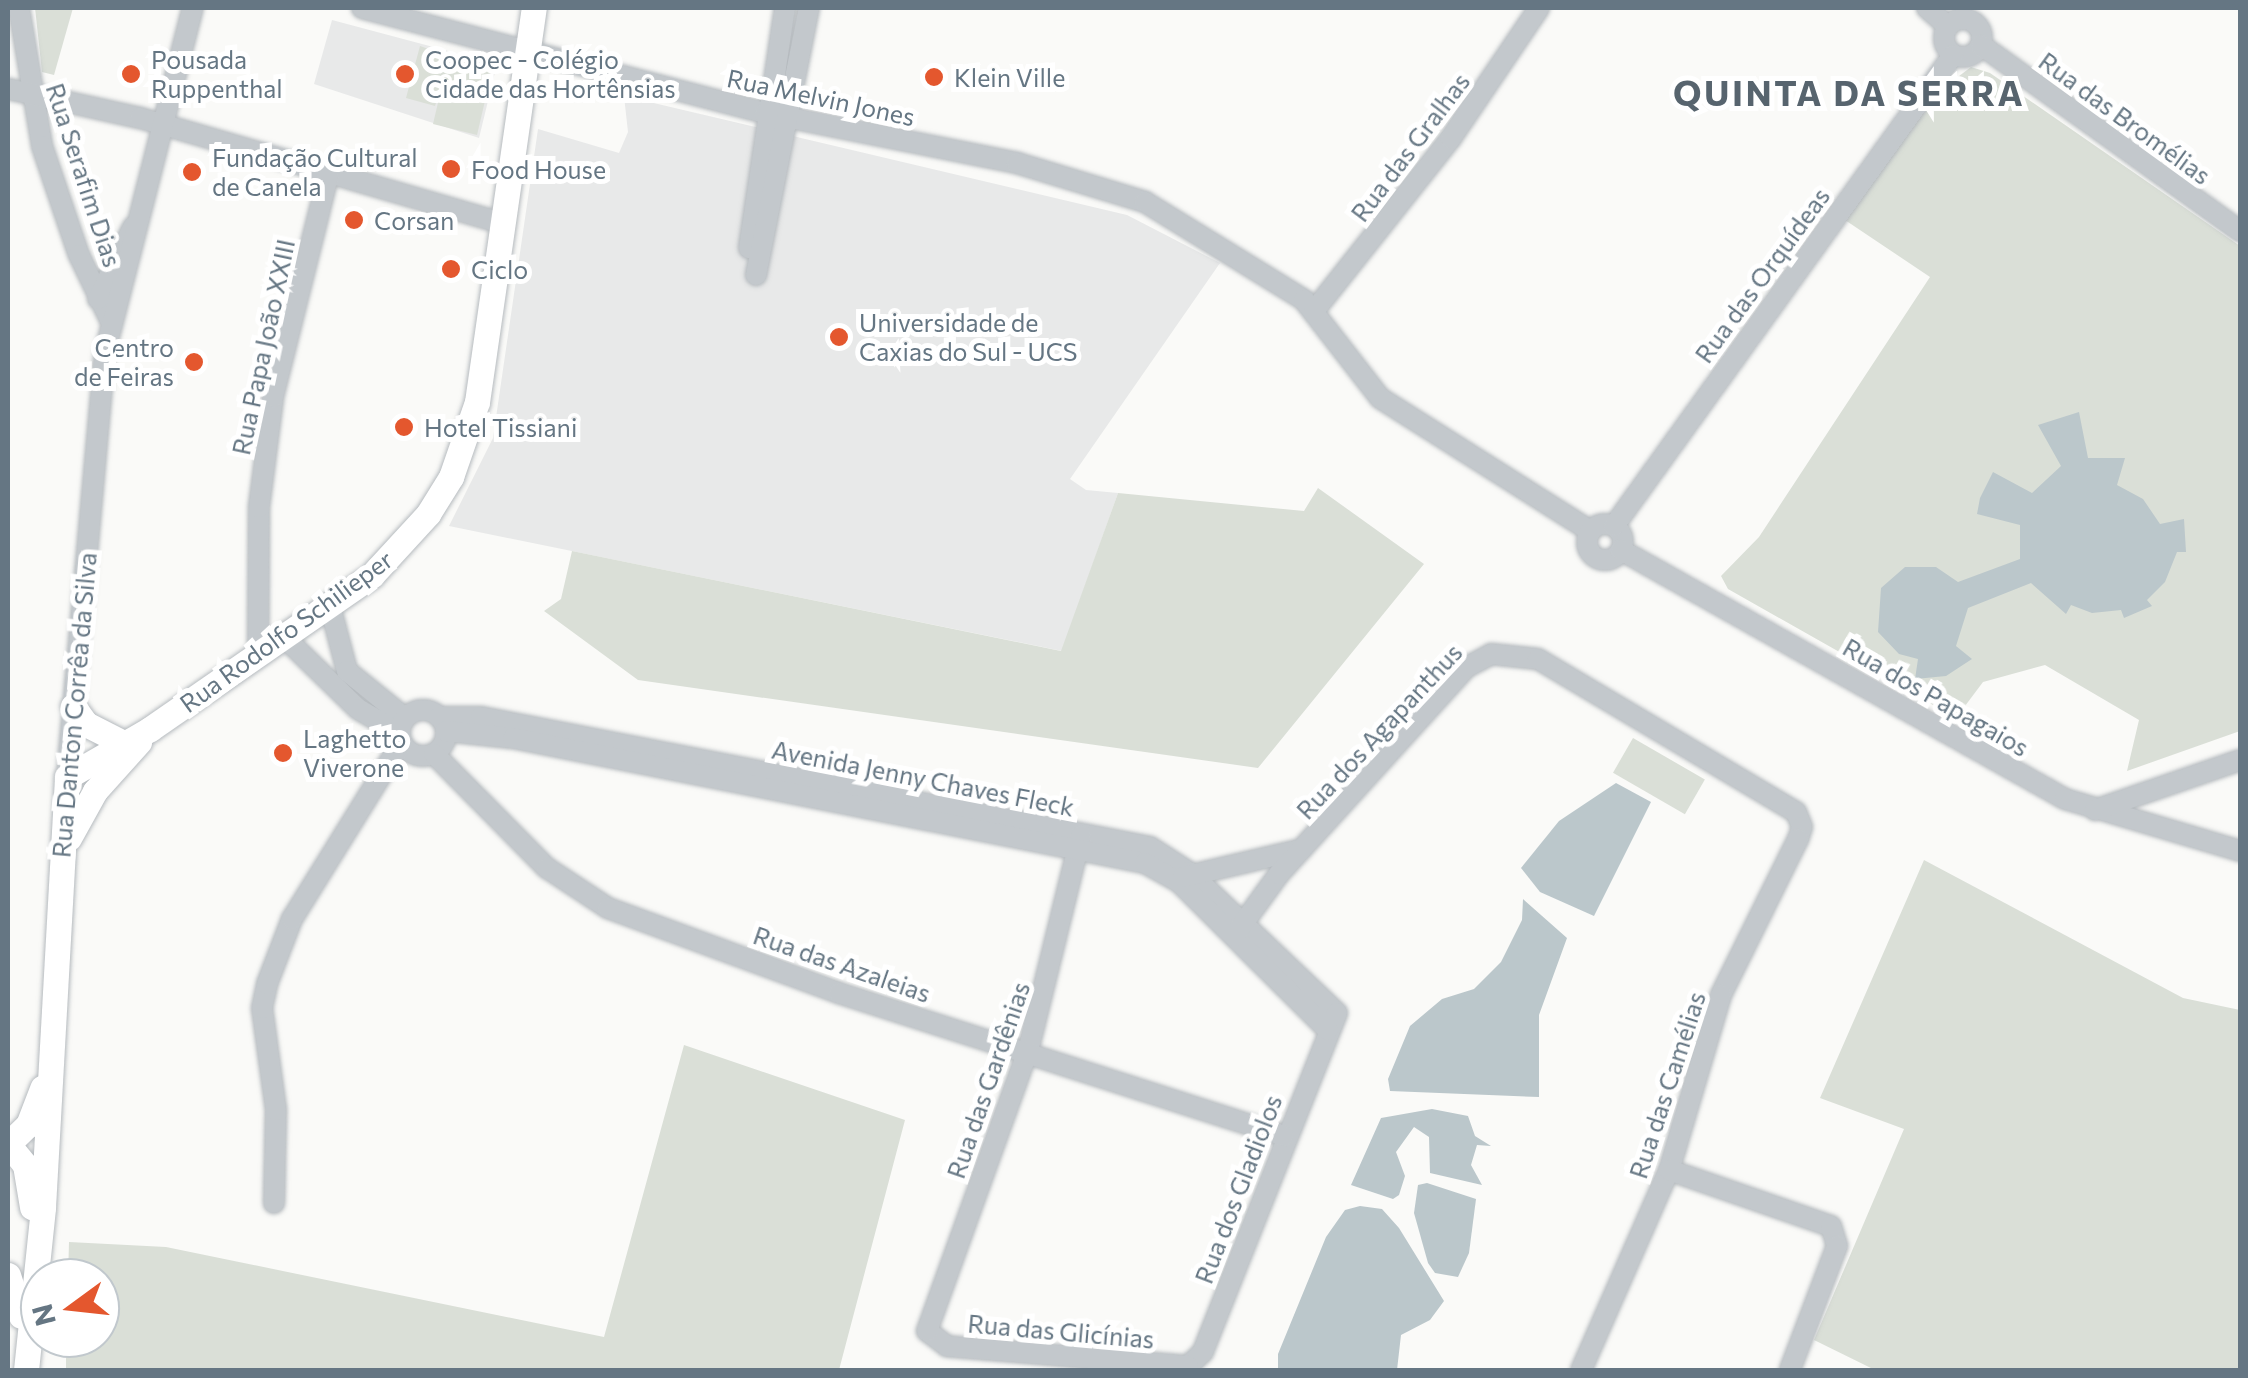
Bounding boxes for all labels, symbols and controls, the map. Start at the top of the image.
place label: Pousada Ruppenthal [151,45,283,104]
place label: Coopec - Colégio Cidade das Hortênsias [425,45,676,104]
street label: Rua das Bromélias [2033,46,2217,190]
street label: Rua Melvin Jones [724,62,918,132]
place label: Klein Ville [954,62,1065,92]
marker: Pousada Ruppenthal [120,63,142,85]
marker: Coopec - Colégio Cidade das Hortênsias [394,63,416,85]
marker: Klein Ville [923,66,945,88]
street label: Rua das Gralhas [1344,67,1476,227]
district label: QUINTA DA SERRA [1673,71,2025,113]
street label: Rua Serafim Dias [40,79,128,271]
place label: Fundação Cultural de Canela [212,143,418,202]
place label: Food House [471,154,606,184]
marker: Food House [440,158,462,180]
marker: Fundação Cultural de Canela [181,161,203,183]
street label: Rua das Orquídeas [1688,182,1836,368]
place label: Corsan [374,205,454,235]
marker: Corsan [343,209,365,231]
street label: Rua Papa João XXIII [225,236,301,458]
place label: Ciclo [471,254,528,284]
marker: Ciclo [440,258,462,280]
place label: Universidade de Caxias do Sul - UCS [859,308,1077,367]
marker: Universidade de Caxias do Sul - UCS [828,326,850,348]
place label: Centro de Feiras [74,333,174,392]
marker: Centro de Feiras [183,351,205,373]
place label: Hotel Tissiani [424,412,577,442]
marker: Hotel Tissiani [393,416,415,438]
street label: Rua Rodolfo Schilieper [174,544,398,718]
street label: Rua Danton Corrêa da Silva [46,551,102,859]
street label: Rua dos Papagaios [1838,632,2034,762]
street label: Rua dos Agapanthus [1290,637,1468,825]
place label: Laghetto Viverone [303,724,407,783]
street label: Avenida Jenny Chaves Fleck [769,734,1077,822]
marker: Laghetto Viverone [272,742,294,764]
street label: Rua das Azaleias [750,920,934,1008]
street label: Rua das Gardênias [940,978,1036,1182]
street label: Rua das Camélias [1623,988,1711,1182]
street label: Rua dos Gladiolos [1188,1090,1288,1288]
north arrow [20,1258,120,1358]
text: N [24,1301,62,1330]
street label: Rua das Glicínias [966,1308,1156,1354]

